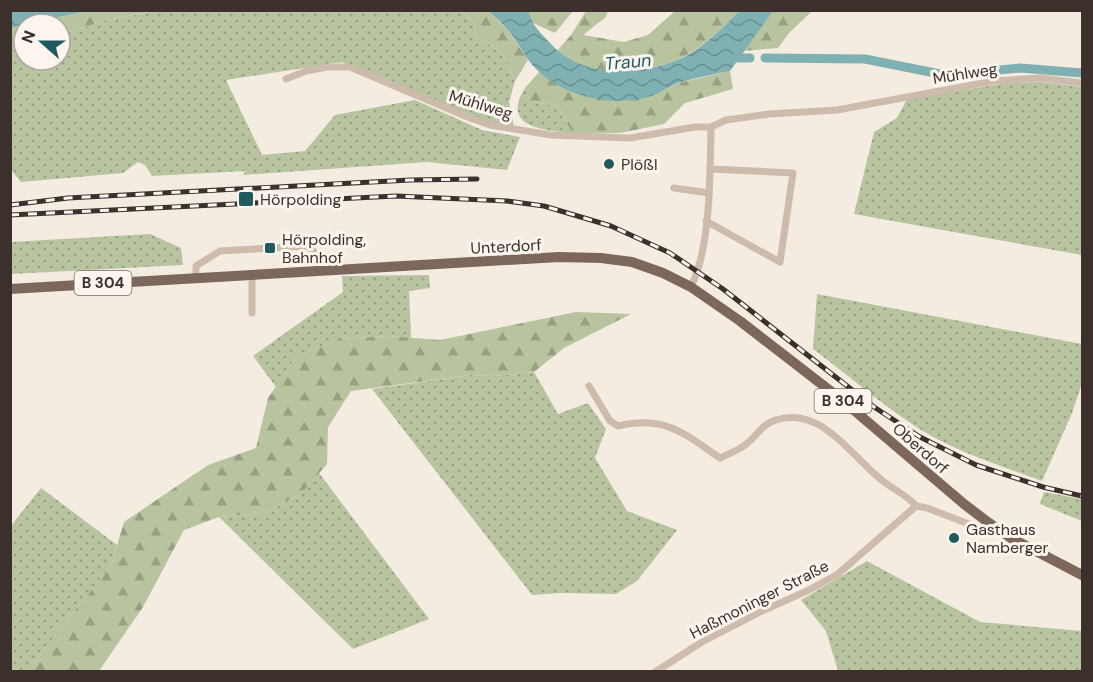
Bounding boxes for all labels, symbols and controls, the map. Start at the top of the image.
north arrow [12,12,72,72]
text: N [17,28,40,46]
water label: Traun [604,48,652,76]
street label: Mühlweg [931,58,999,89]
street label: Mühlweg [447,85,515,124]
place label: Plößl [621,154,657,175]
marker: Plößl [602,157,616,171]
place label: Hörpolding [260,189,341,210]
marker: Hörpolding [237,190,255,208]
place label: Hörpolding, Bahnhof [282,229,366,268]
street label: Unterdorf [470,234,542,259]
marker: Hörpolding, Bahnhof [263,241,277,255]
road number: B 304 [74,271,132,295]
road number: B 304 [814,389,872,413]
street label: Oberdorf [888,418,953,479]
place label: Gasthaus Namberger [966,519,1049,558]
marker: Gasthaus Namberger [947,531,961,545]
street label: Haßmoninger Straße [686,555,832,644]

